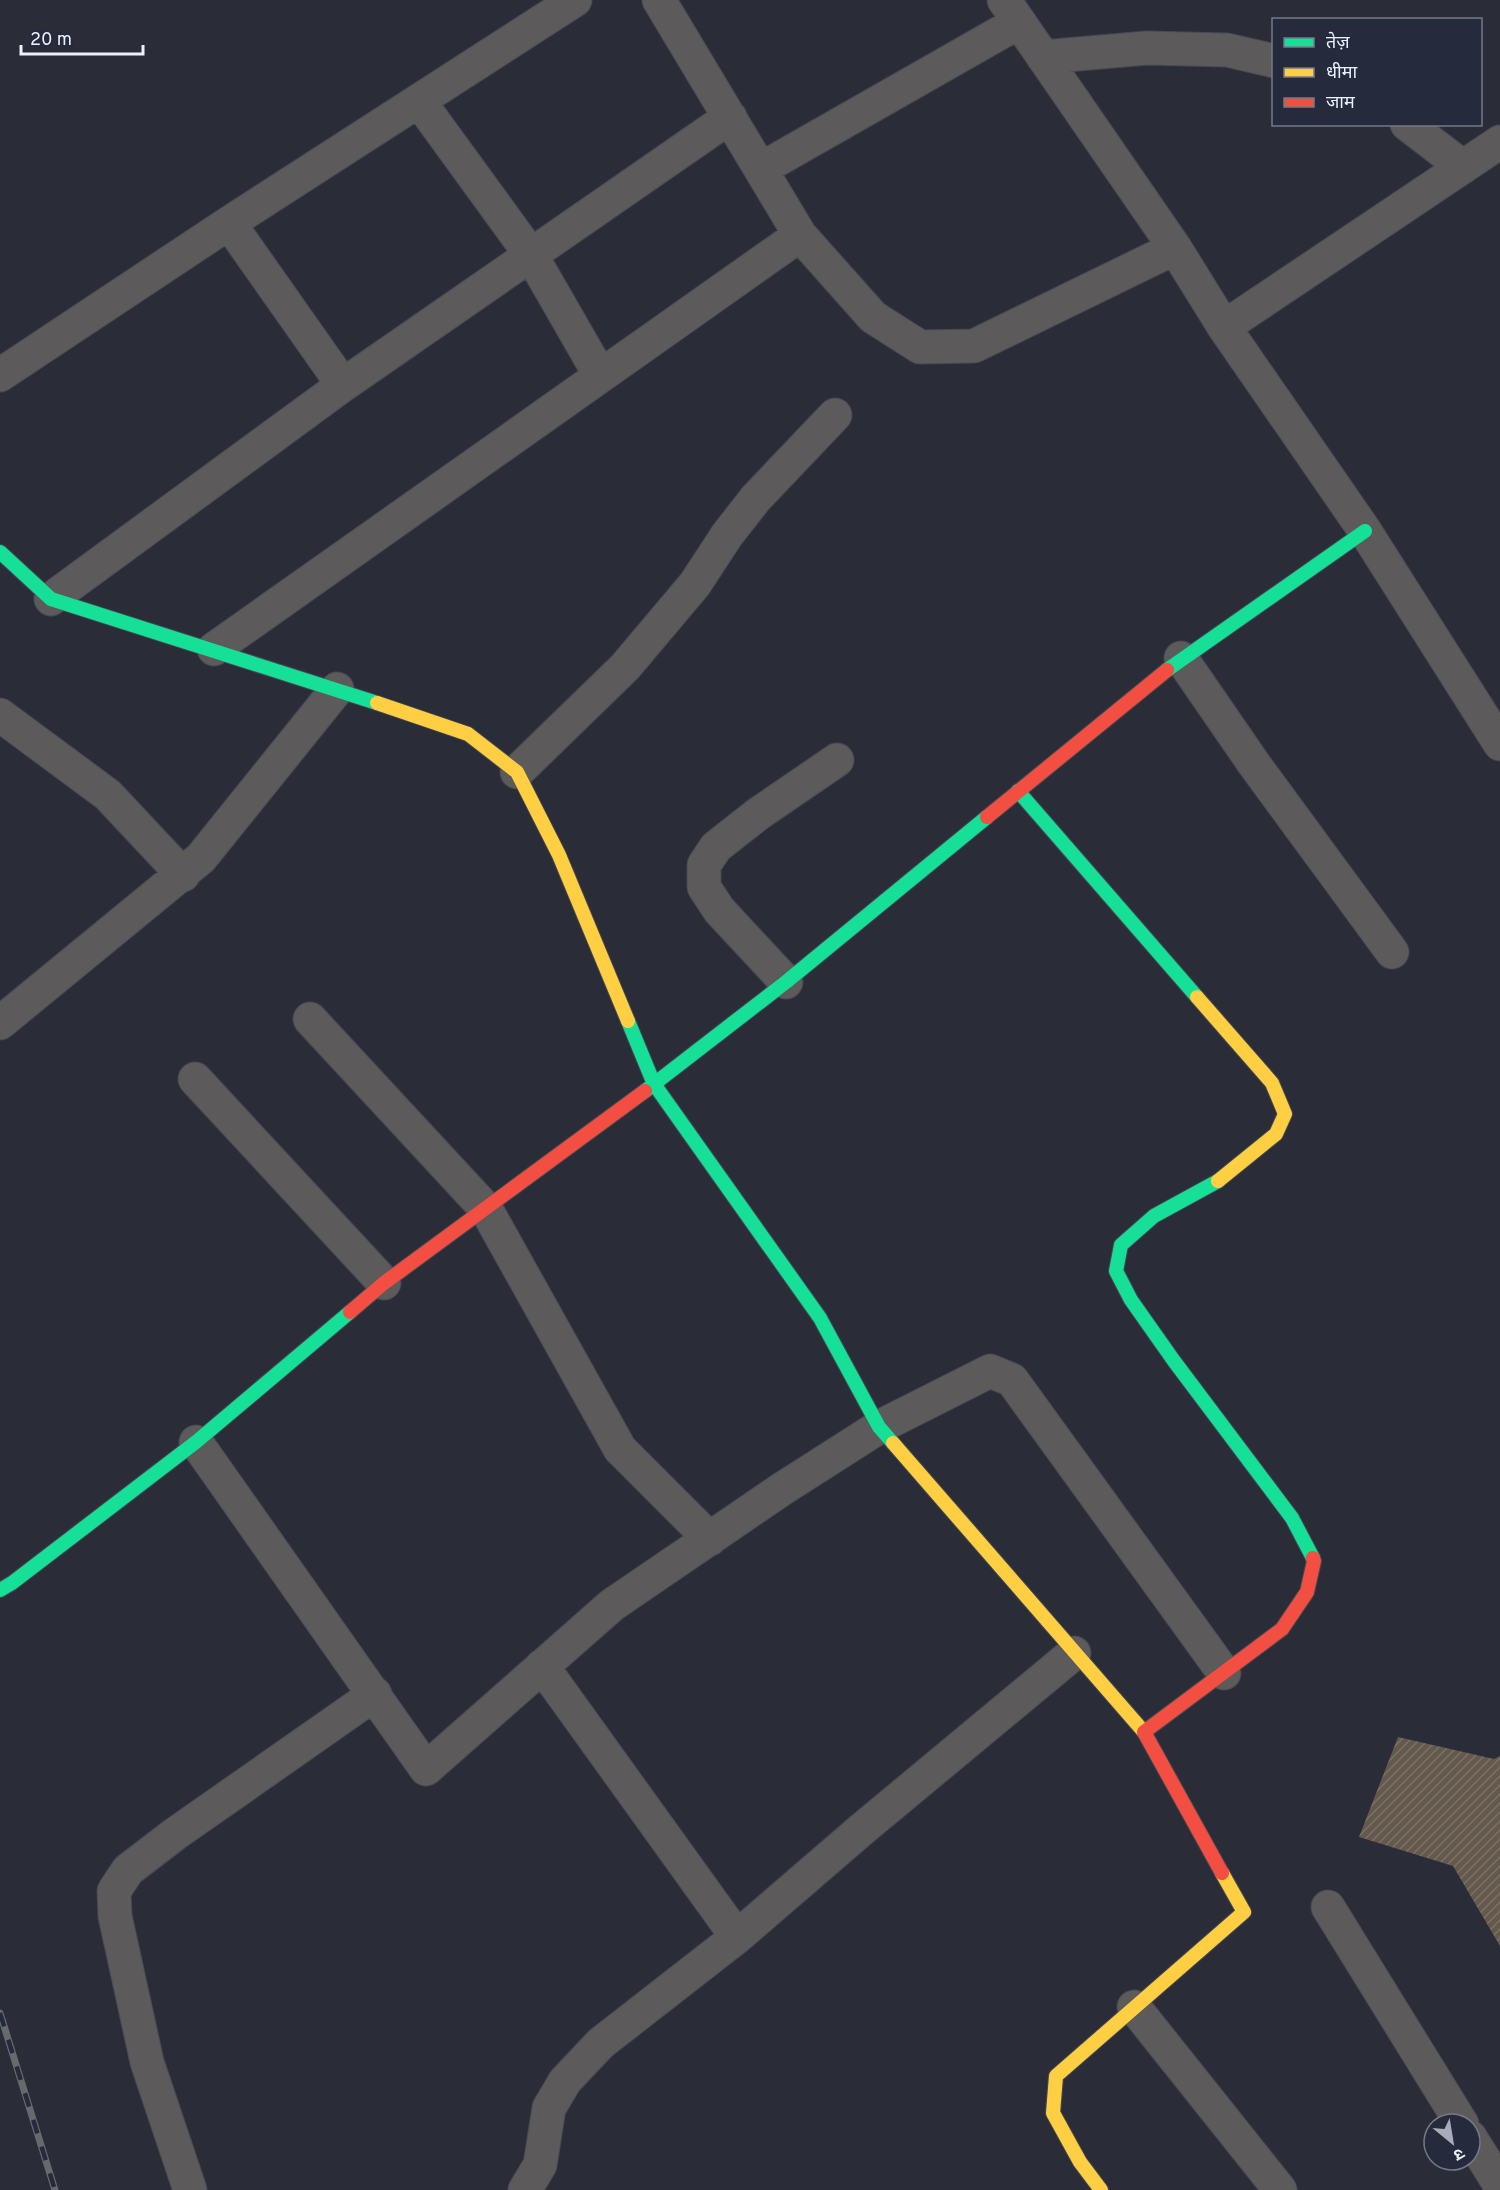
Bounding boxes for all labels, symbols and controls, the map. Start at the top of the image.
scale bar [21,18,142,56]
legend [1272,18,1482,126]
text: 20 m [30,29,72,52]
text: तेज़ [1326,31,1350,55]
text: धीमा [1326,62,1357,85]
text: जाम [1326,92,1356,115]
north arrow [1422,2112,1482,2172]
text: उ [1449,2142,1468,2165]

